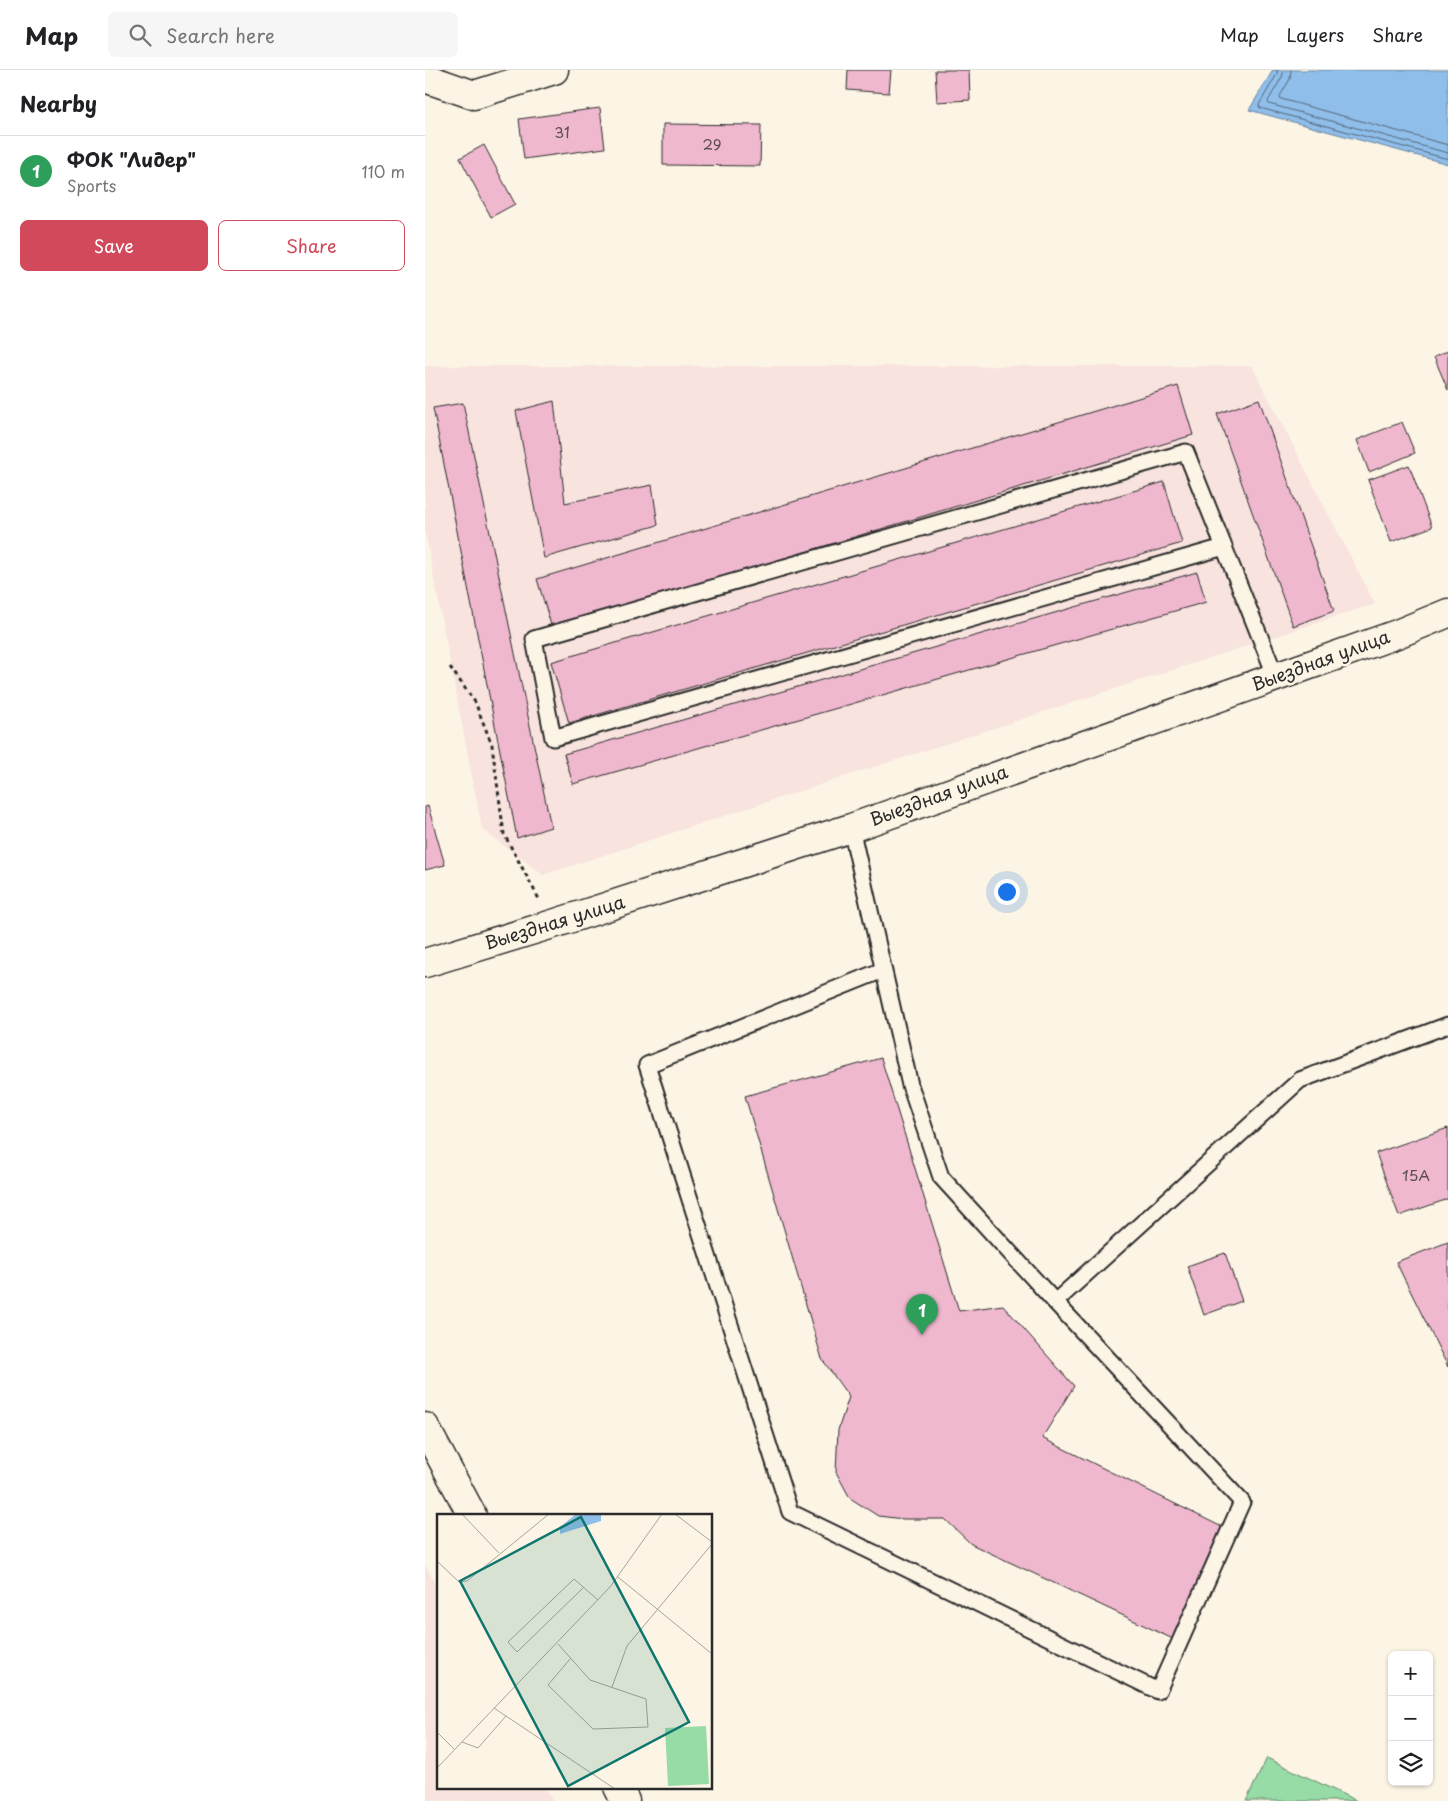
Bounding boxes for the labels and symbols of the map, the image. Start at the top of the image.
house number: 31 [554,120,570,143]
house number: 29 [702,132,722,155]
street label: Выездная улица [1248,622,1394,697]
street label: Выездная улица [866,757,1012,832]
your location [994,879,1020,905]
street label: Выездная улица [481,887,629,956]
house number: 15А [1402,1163,1430,1186]
pin: 1 [906,1294,938,1335]
inset map [437,1514,713,1788]

